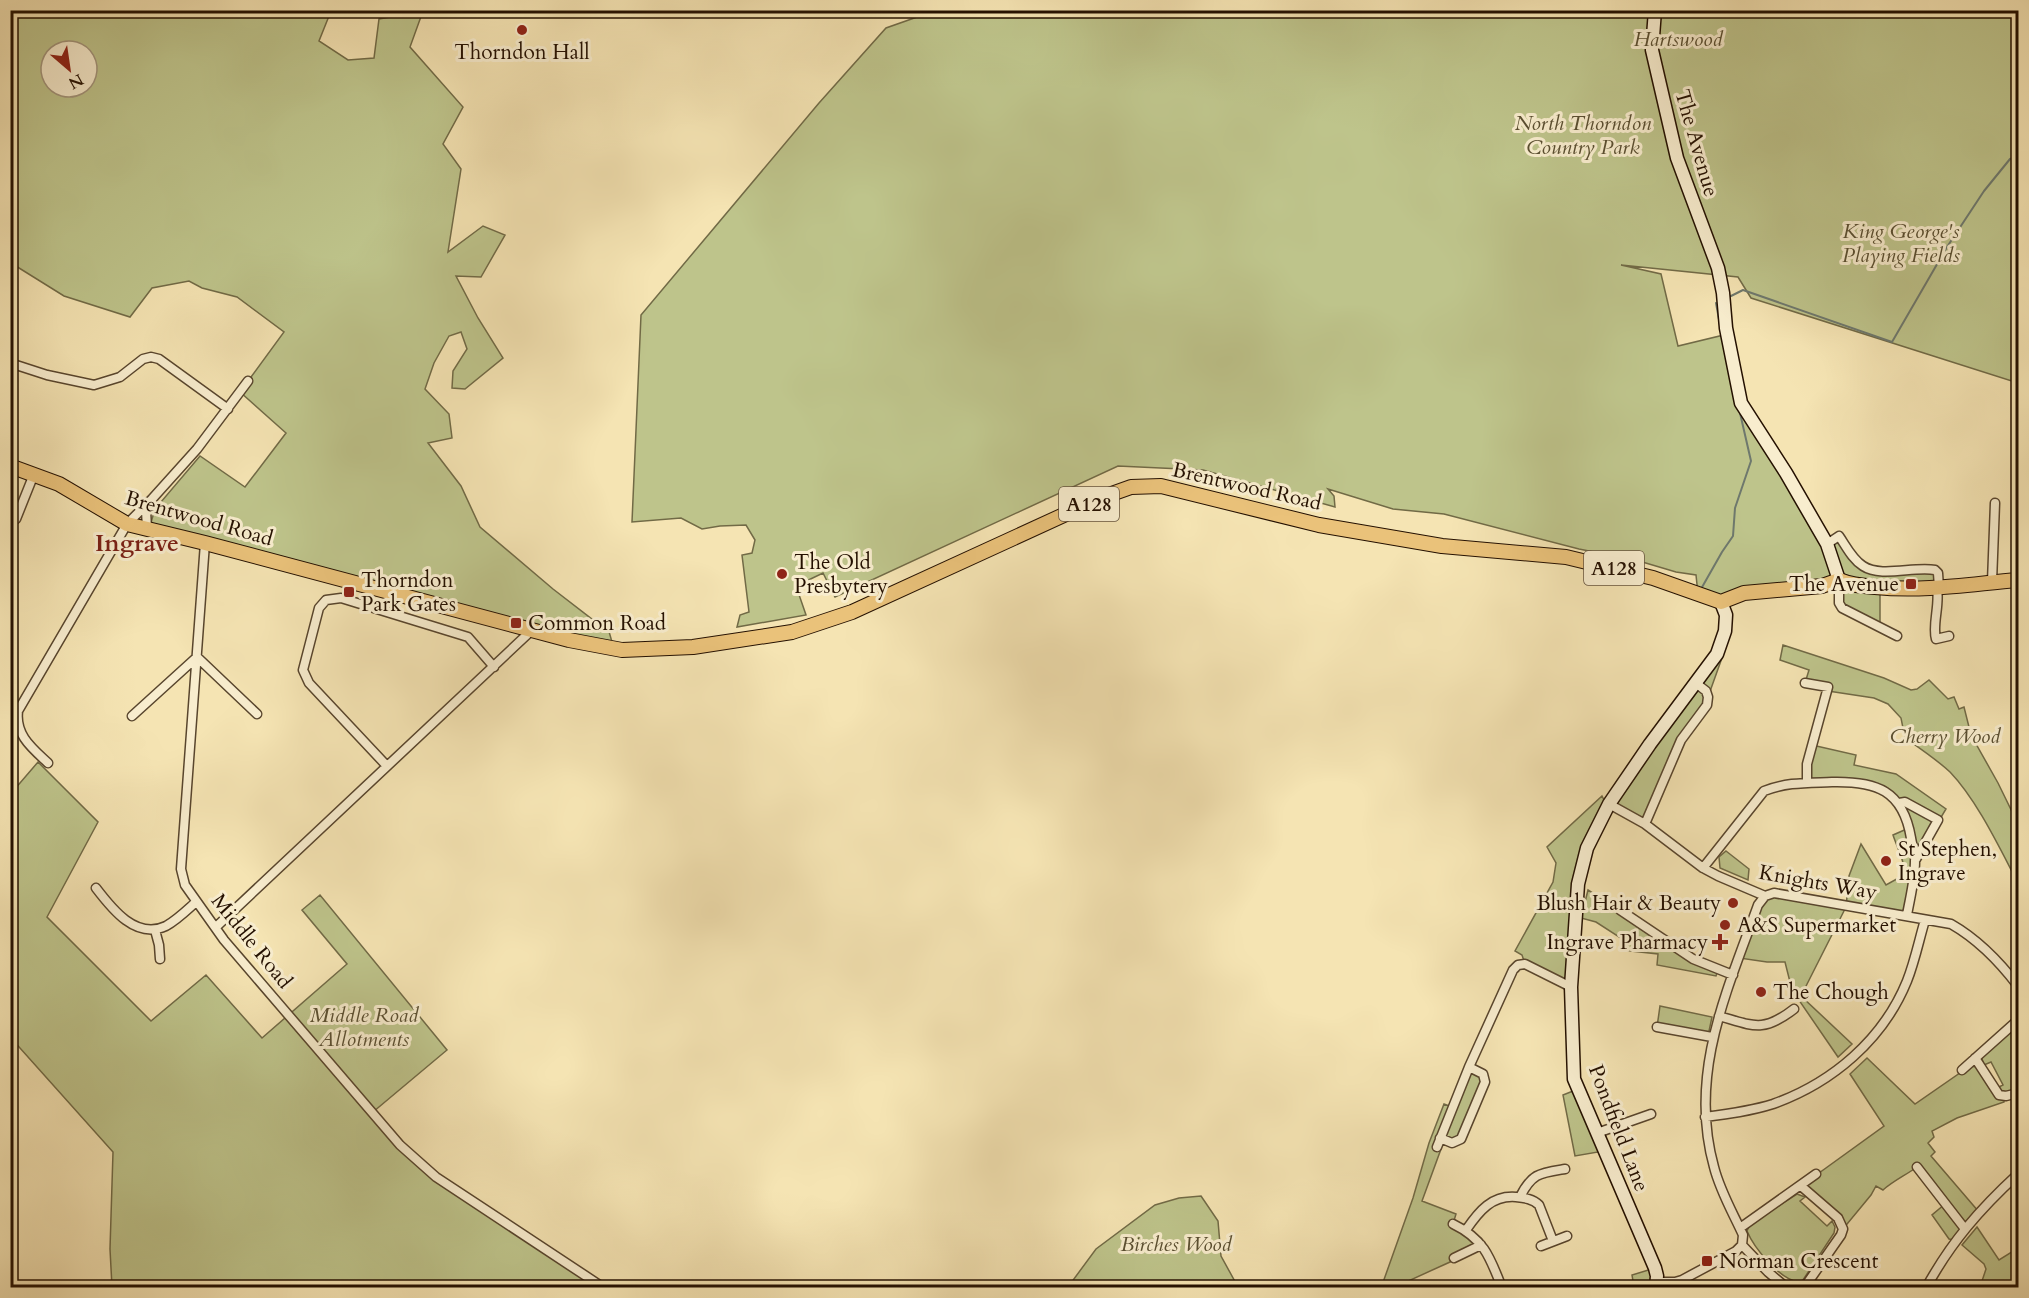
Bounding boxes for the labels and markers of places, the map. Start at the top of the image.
marker: Thorndon Hall [515,23,529,37]
place label: Thorndon Hall [454,38,590,67]
place label: The Old Presbytery [794,548,888,601]
place label: Thorndon Park Gates [361,566,456,619]
marker: The Old Presbytery [775,567,789,581]
place label: The Avenue [1789,570,1899,599]
marker: The Avenue [1904,577,1918,591]
marker: Thorndon Park Gates [342,585,356,599]
place label: Common Road [528,609,666,638]
marker: Common Road [509,616,523,630]
place label: St Stephen, Ingrave [1898,835,1997,888]
marker: St Stephen, Ingrave [1879,854,1893,868]
place label: Blush Hair & Beauty [1536,889,1721,918]
marker: Blush Hair & Beauty [1726,896,1740,910]
place label: A&S Supermarket [1737,911,1896,940]
marker: A&S Supermarket [1718,918,1732,932]
place label: Ingrave Pharmacy [1546,928,1708,957]
marker: Ingrave Pharmacy [1713,935,1727,949]
place label: The Chough [1773,978,1889,1007]
marker: The Chough [1754,985,1768,999]
place label: Norman Crescent [1719,1247,1879,1276]
marker: Norman Crescent [1700,1254,1714,1268]

